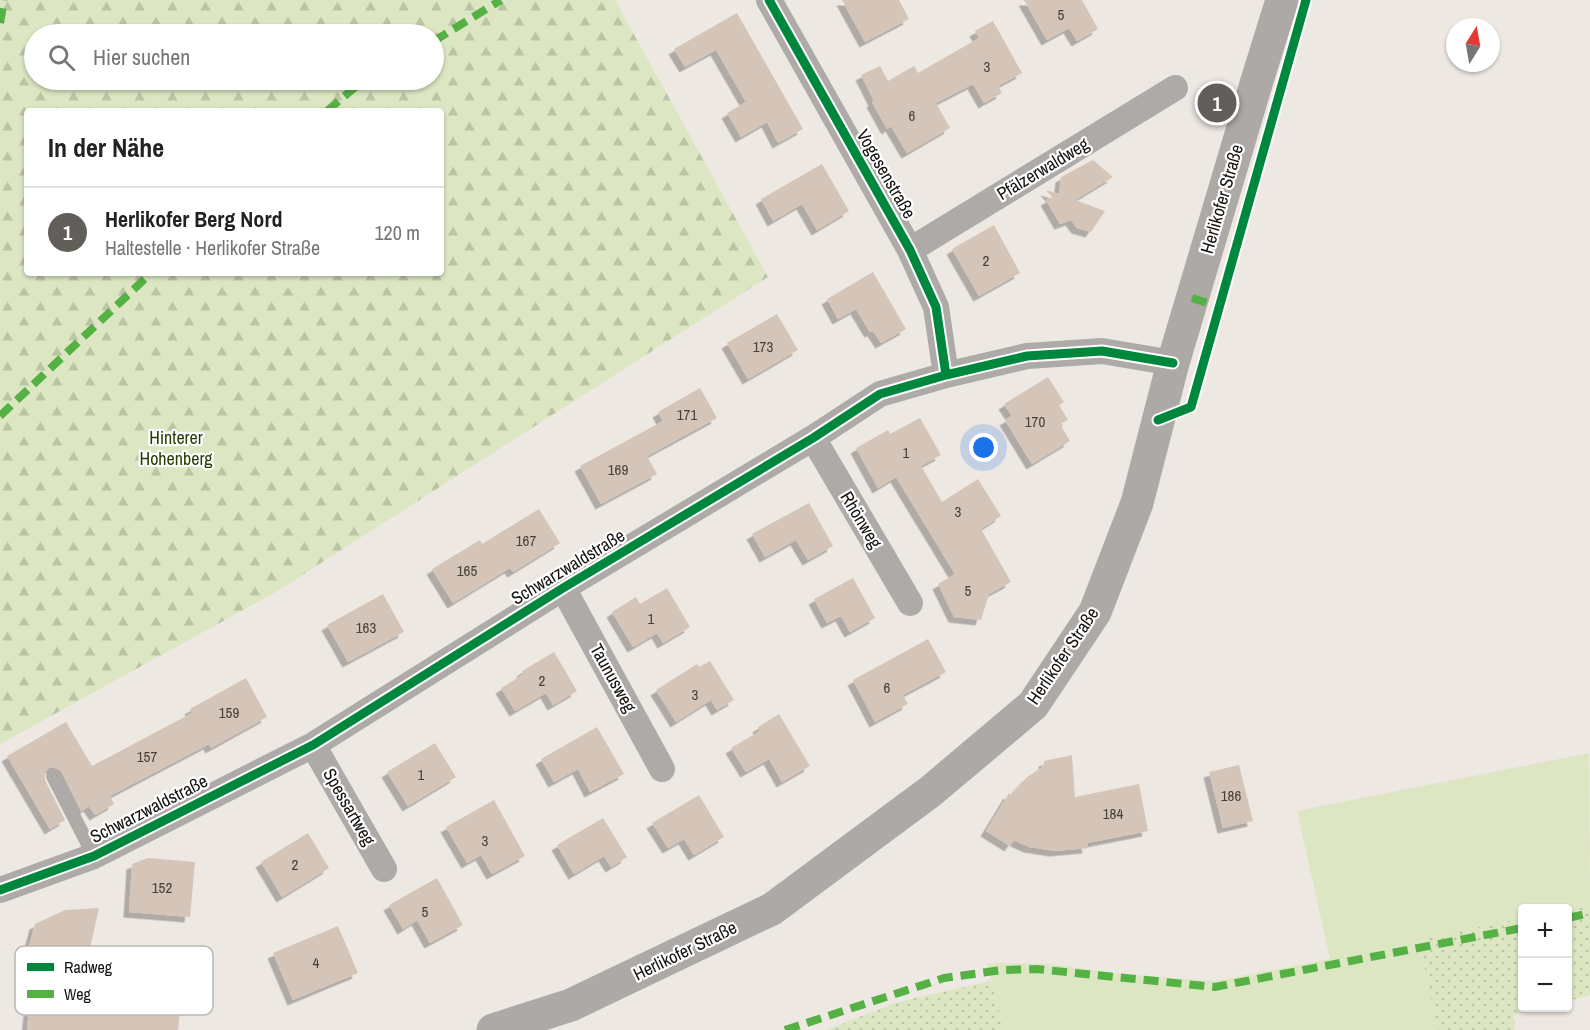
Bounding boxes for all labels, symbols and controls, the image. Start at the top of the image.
house number: 5 [1058,4,1065,25]
north arrow [1446,18,1500,72]
search box [24,24,444,90]
icon: search [45,41,78,74]
text: Hier suchen [93,42,190,72]
house number: 3 [984,56,991,77]
pin: 1 [1198,80,1236,126]
house number: 6 [909,105,916,126]
street label: Vogesenstraße [851,125,922,223]
text: In der Nähe [48,130,164,165]
street label: Pfälzerwaldweg [992,131,1094,206]
street label: Herlikofer Straße [1194,141,1249,256]
text: Herlikofer Berg Nord [105,204,282,234]
text: 1 [63,219,72,246]
text: 120 m [374,219,420,246]
text: Haltestelle · Herlikofer Straße [105,234,320,261]
house number: 2 [983,250,990,271]
house number: 173 [753,336,773,357]
house number: 171 [677,404,697,425]
house number: 170 [1025,411,1045,432]
park label: Hinterer Hohenberg [139,425,213,471]
your location [969,433,998,462]
house number: 1 [903,442,910,463]
house number: 169 [608,459,628,480]
street label: Rhönweg [835,487,889,554]
house number: 3 [955,501,962,522]
street label: Schwarzwaldstraße [506,523,629,610]
house number: 167 [516,530,536,551]
house number: 165 [457,560,477,581]
house number: 5 [965,580,972,601]
street label: Herlikofer Straße [1021,602,1104,709]
house number: 1 [648,608,655,629]
house number: 163 [356,617,376,638]
street label: Taunusweg [584,639,643,717]
house number: 2 [539,670,546,691]
house number: 6 [884,677,891,698]
house number: 3 [692,684,699,705]
house number: 159 [219,702,239,723]
house number: 157 [137,746,157,767]
street label: Spessartweg [317,764,382,851]
house number: 1 [418,764,425,785]
street label: Schwarzwaldstraße [86,768,212,849]
house number: 186 [1221,785,1241,806]
house number: 184 [1103,803,1123,824]
house number: 3 [482,830,489,851]
house number: 2 [292,854,299,875]
house number: 152 [152,877,172,898]
house number: 5 [422,901,429,922]
map controls [1518,904,1572,1012]
button: + [1518,904,1572,958]
street label: Herlikofer Straße [629,915,741,986]
legend [15,946,213,1015]
house number: 4 [313,952,320,973]
text: Radweg [64,956,113,978]
button: − [1518,958,1572,1012]
text: Weg [64,983,91,1005]

